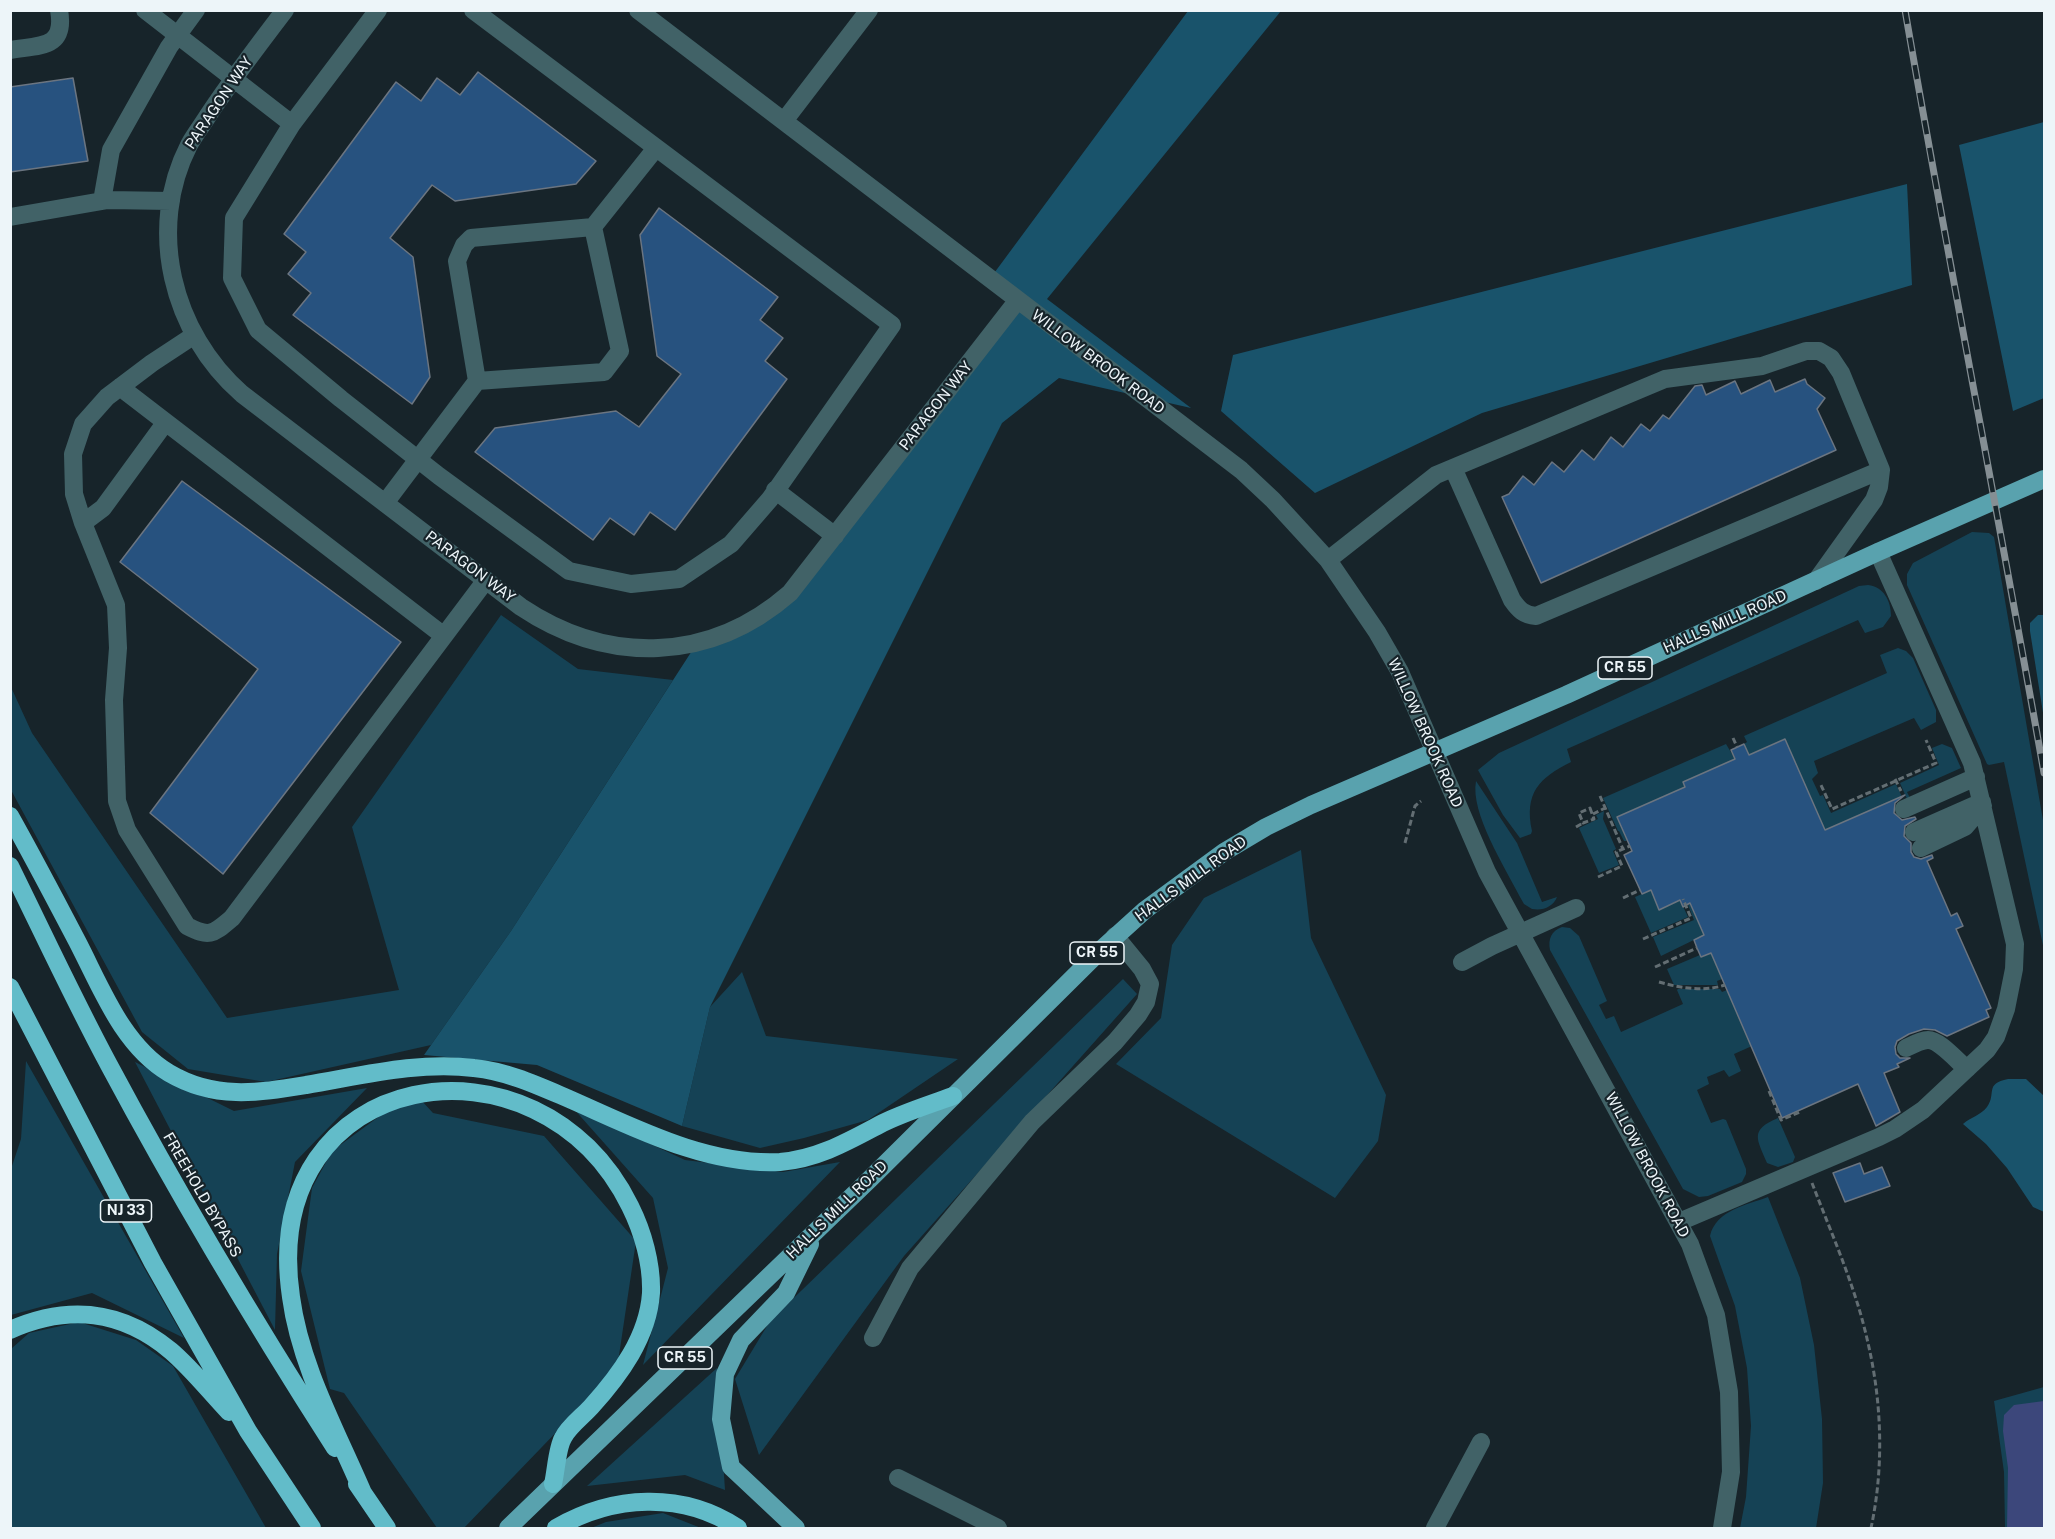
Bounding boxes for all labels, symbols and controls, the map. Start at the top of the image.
street label: PARAGON WAY [181,53,257,153]
street label: WILLOW BROOK ROAD [1028,306,1168,418]
street label: PARAGON WAY [896,358,976,454]
street label: PARAGON WAY [422,527,518,607]
street label: HALLS MILL ROAD [1660,587,1790,657]
street label: WILLOW BROOK ROAD [1384,655,1466,811]
road number: CR 55 [1598,657,1652,679]
street label: HALLS MILL ROAD [1132,833,1250,925]
road number: CR 55 [1070,942,1124,964]
street label: WILLOW BROOK ROAD [1601,1089,1693,1241]
street label: FREEHOLD BYPASS [159,1129,245,1261]
street label: HALLS MILL ROAD [783,1157,891,1263]
road number: NJ 33 [100,1200,152,1222]
road number: CR 55 [658,1347,712,1369]

